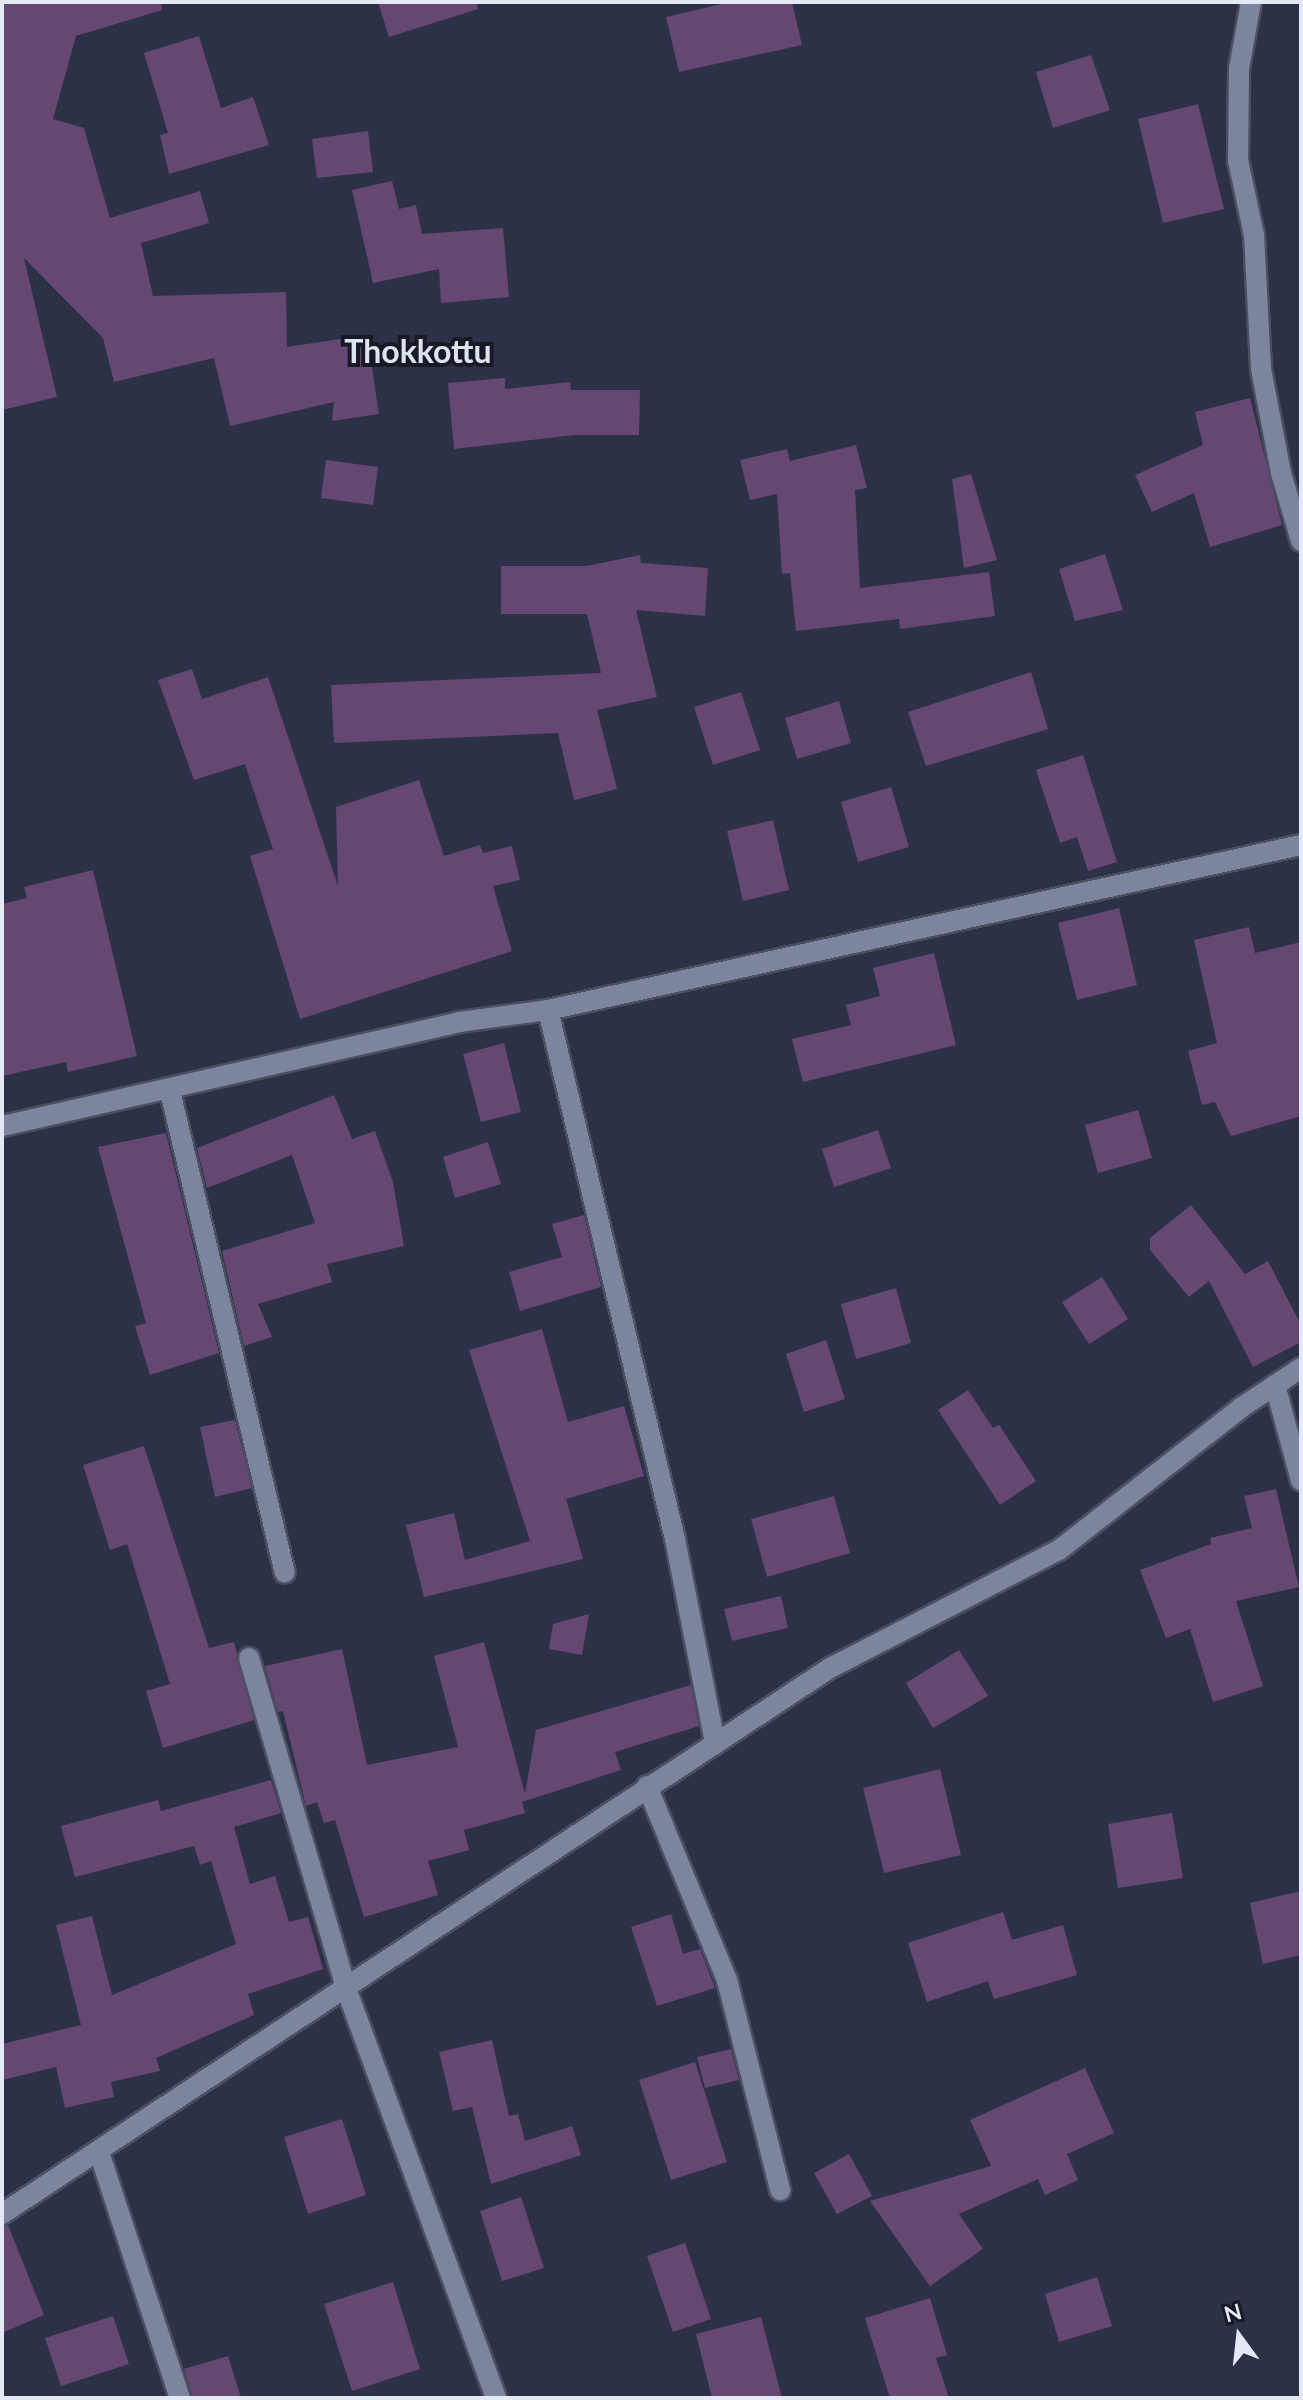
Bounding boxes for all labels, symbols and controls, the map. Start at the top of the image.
district label: Thokkottu [344,332,492,370]
north arrow [1199,2296,1279,2376]
text: N [1221,2297,1244,2328]

